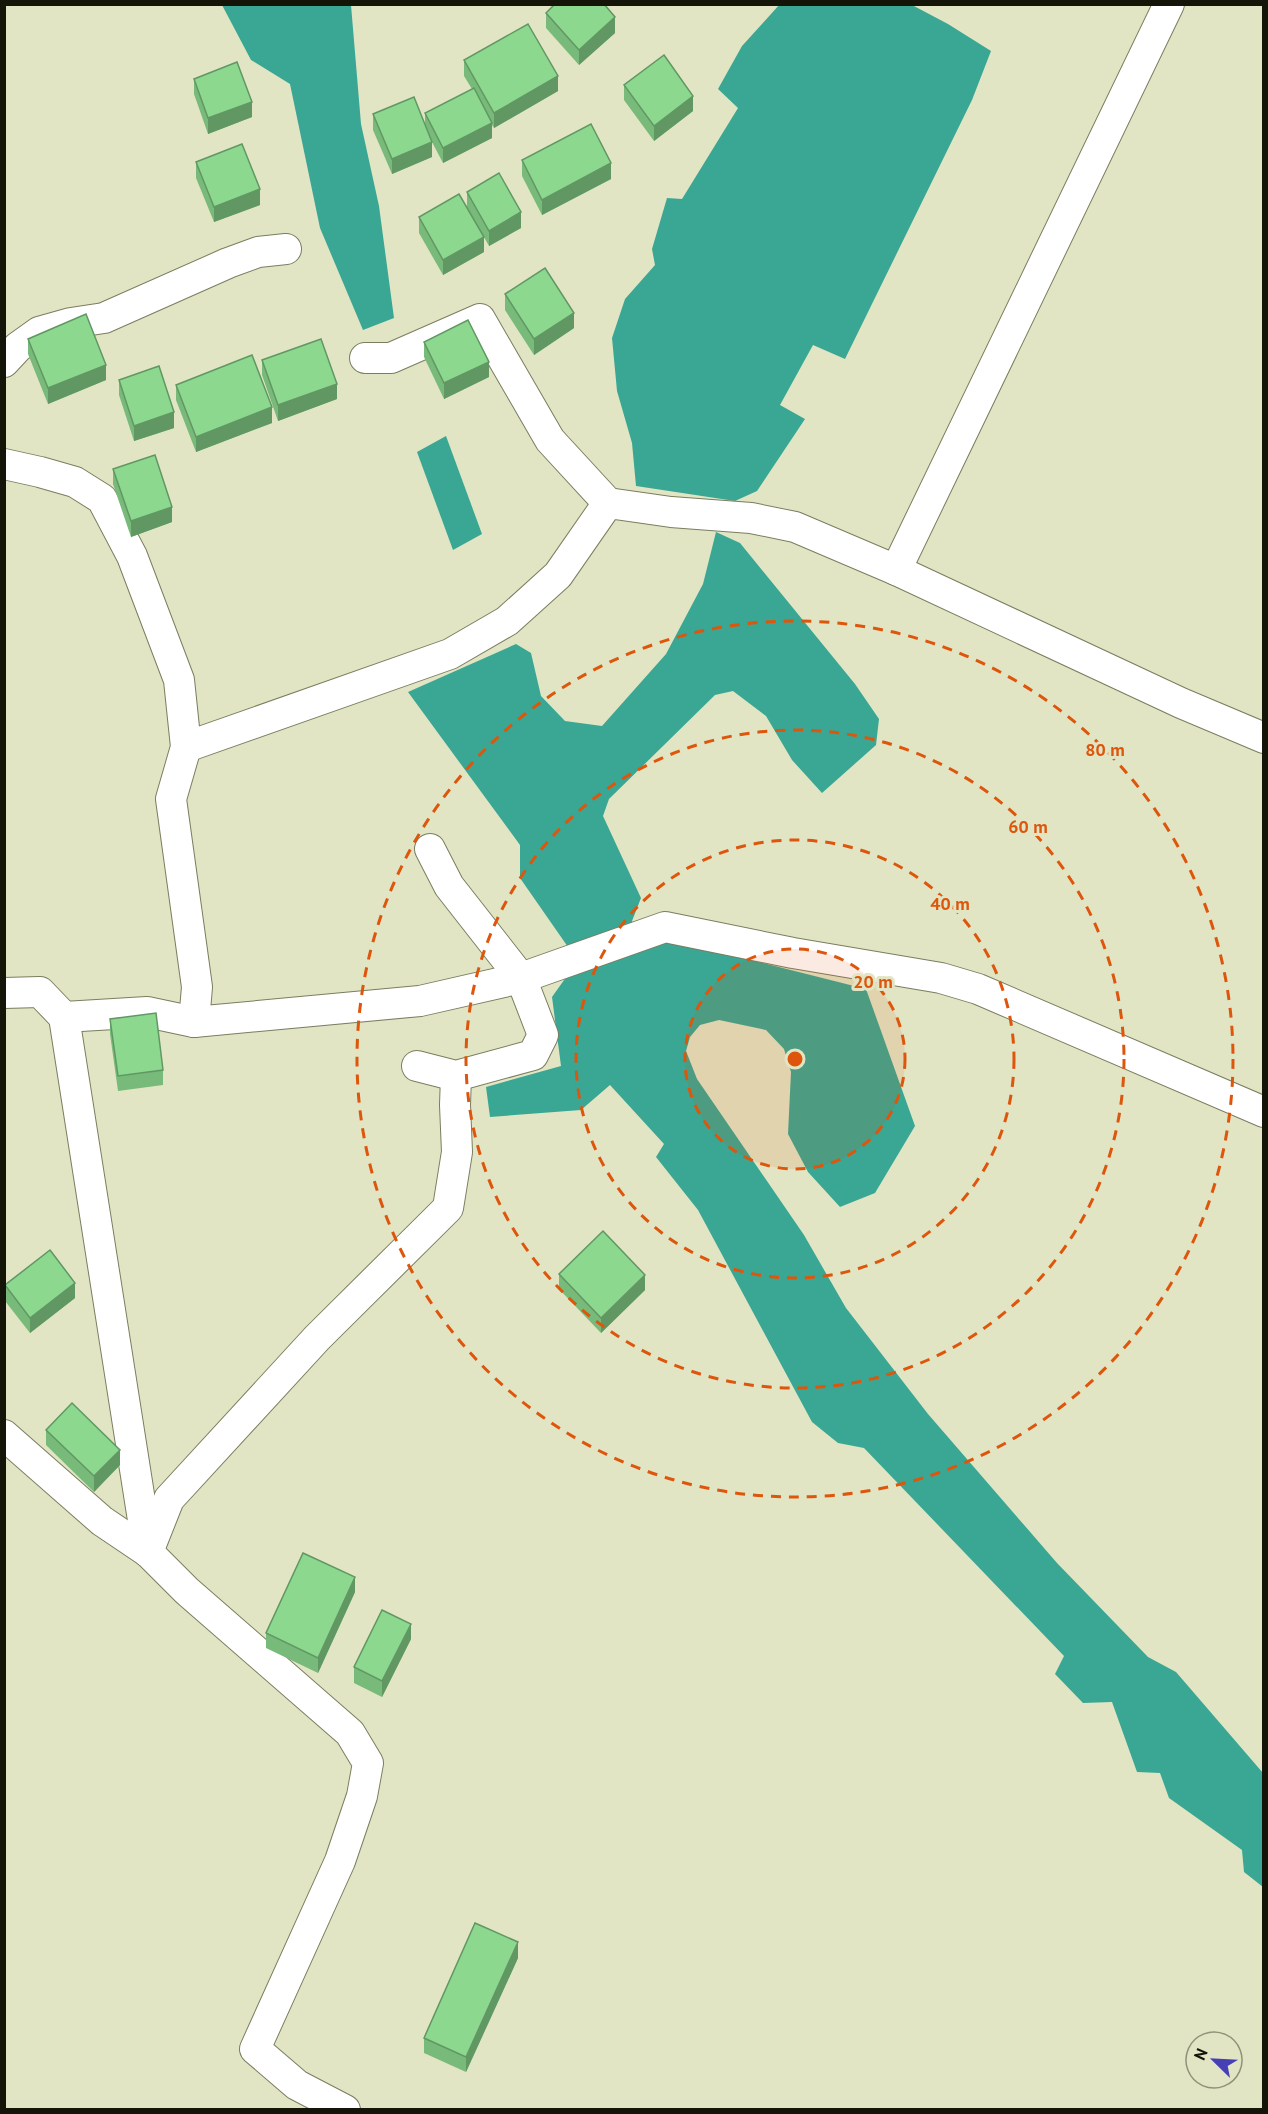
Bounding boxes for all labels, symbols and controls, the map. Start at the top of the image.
text: 80 m [1085,738,1125,761]
text: 60 m [1008,815,1048,838]
text: 40 m [930,892,970,915]
text: 20 m [853,970,893,993]
centre of rings [785,1049,805,1069]
north arrow [1184,2030,1244,2090]
text: N [1189,2045,1212,2063]

